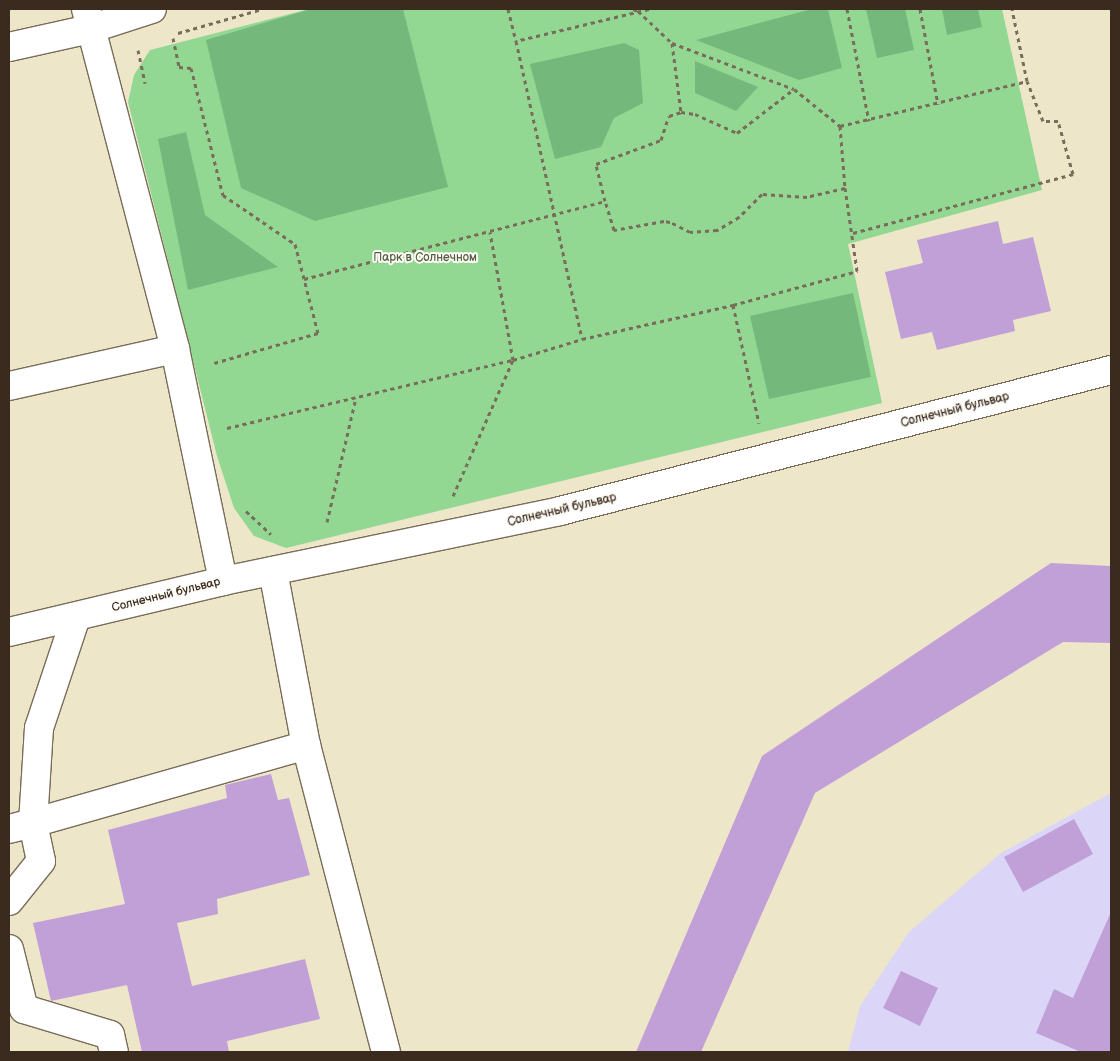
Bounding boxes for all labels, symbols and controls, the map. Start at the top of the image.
park label: Парк в Солнечном [373,251,477,265]
street label: Солнечный бульвар [899,390,1011,430]
street label: Солнечный бульвар [506,490,618,530]
street label: Солнечный бульвар [110,575,222,615]

